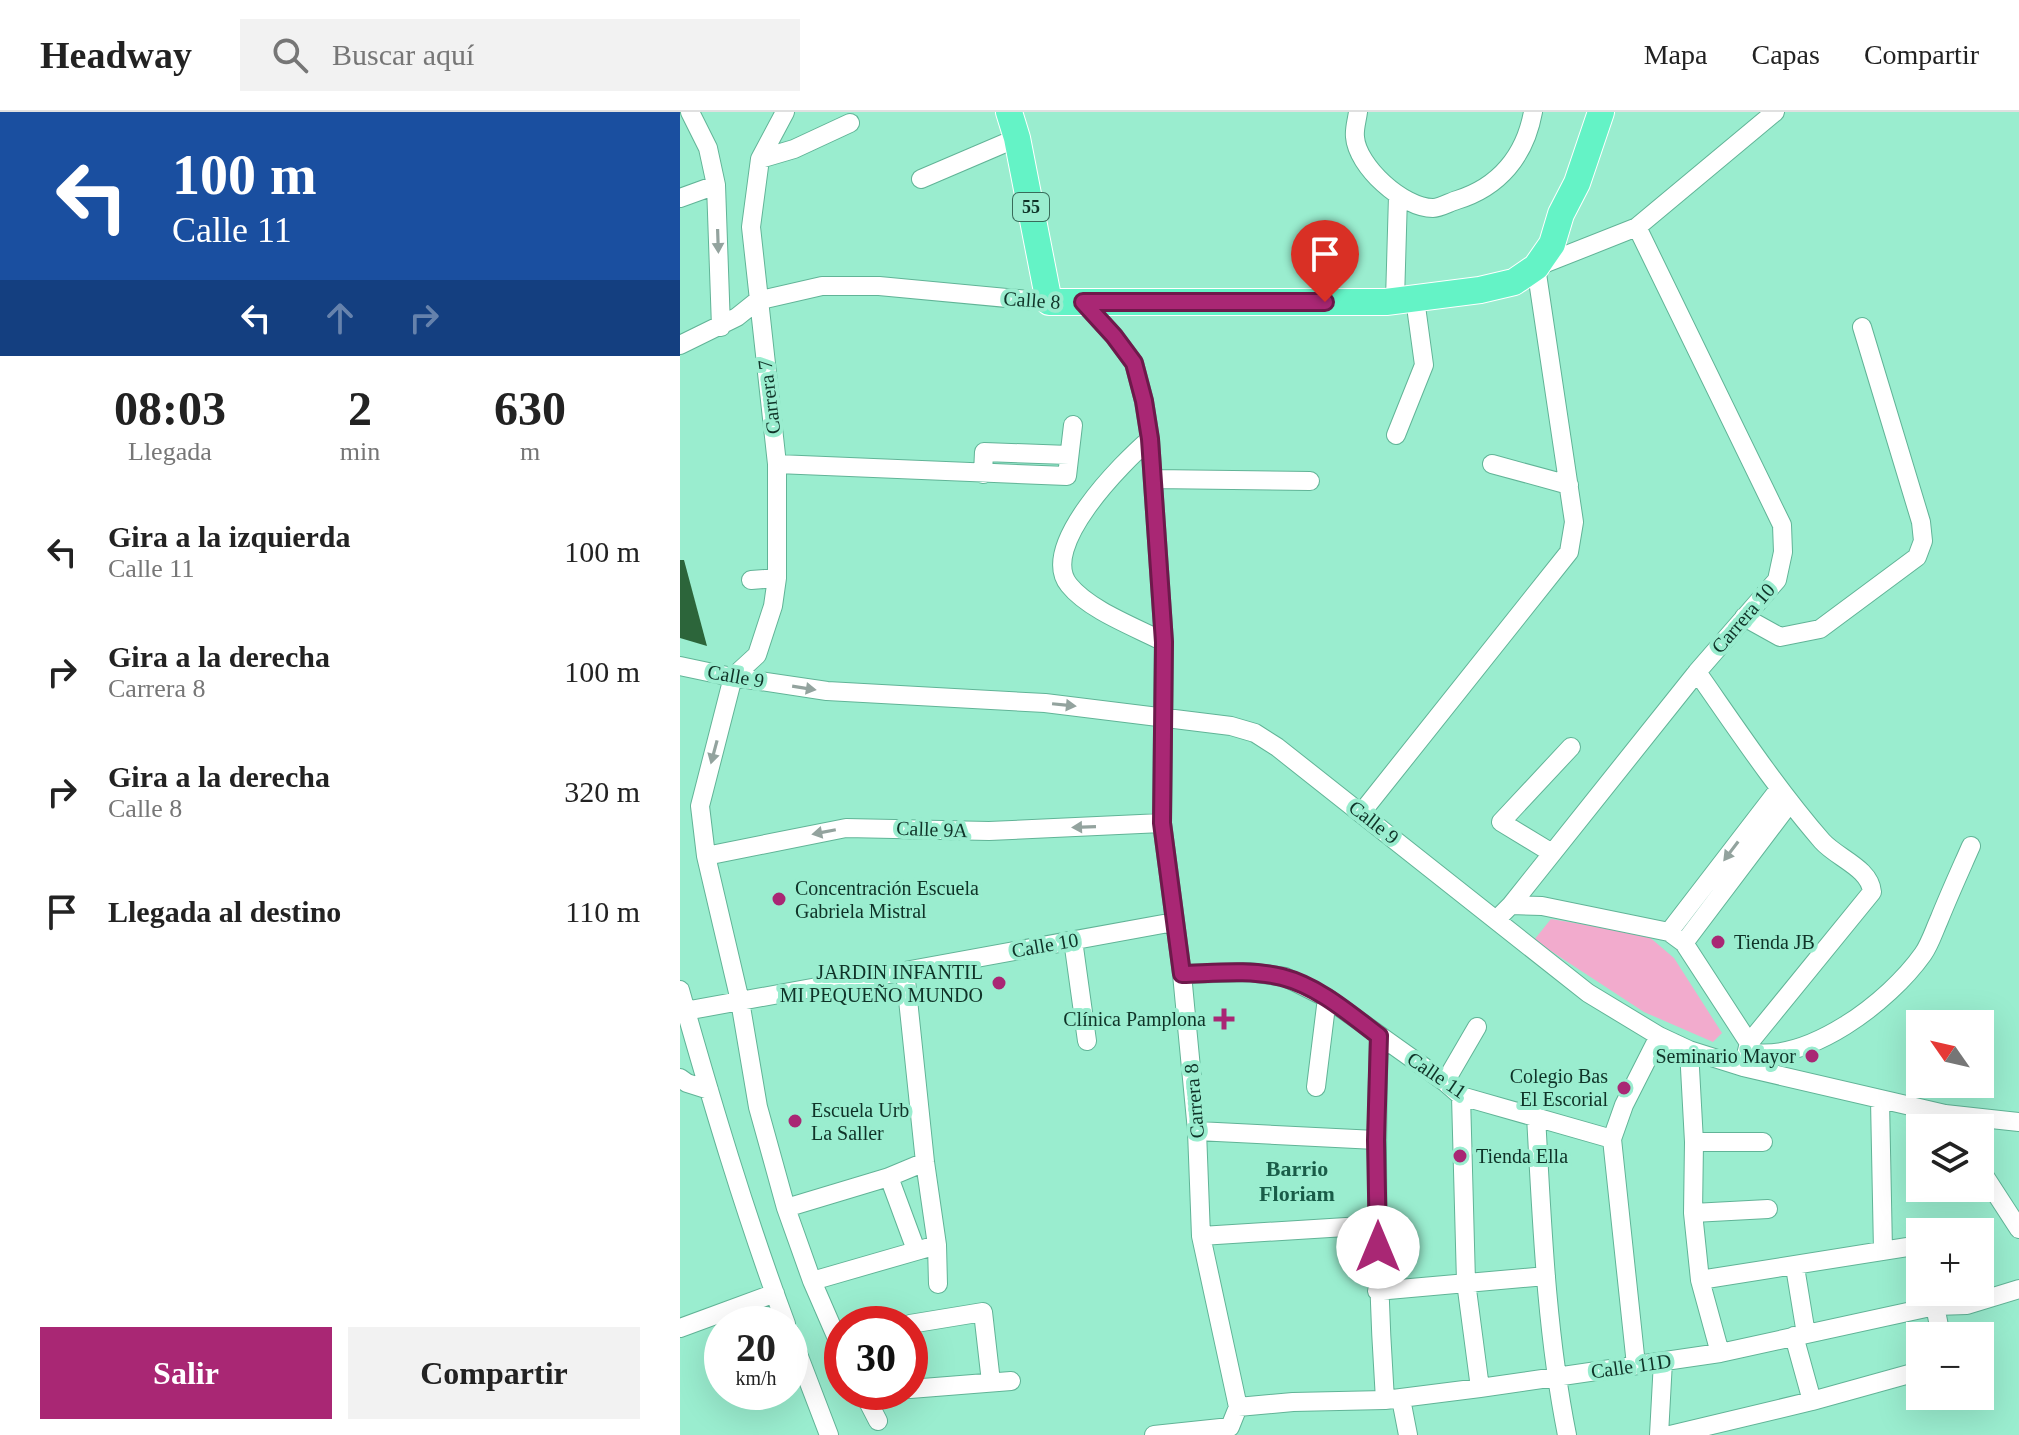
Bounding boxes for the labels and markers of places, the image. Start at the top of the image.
pin [1291,220,1359,302]
place label: Concentración Escuela Gabriela Mistral [795,877,979,922]
marker: Concentración Escuela Gabriela Mistral [770,890,788,908]
place label: Tienda JB [1734,931,1815,953]
marker: Tienda JB [1709,933,1727,951]
place label: JARDIN INFANTIL MI PEQUEÑO MUNDO [780,961,983,1006]
marker: JARDIN INFANTIL MI PEQUEÑO MUNDO [990,974,1008,992]
place label: Clínica Pamplona [1063,1008,1206,1031]
marker: Clínica Pamplona [1213,1008,1235,1030]
place label: Seminario Mayor [1655,1045,1796,1068]
marker: Seminario Mayor [1803,1047,1821,1065]
place label: Colegio Bas El Escorial [1510,1065,1608,1110]
marker: Colegio Bas El Escorial [1615,1079,1633,1097]
place label: Escuela Urb La Saller [811,1099,909,1144]
marker: Escuela Urb La Saller [786,1112,804,1130]
place label: Tienda Ella [1476,1145,1568,1167]
marker: Tienda Ella [1451,1147,1469,1165]

